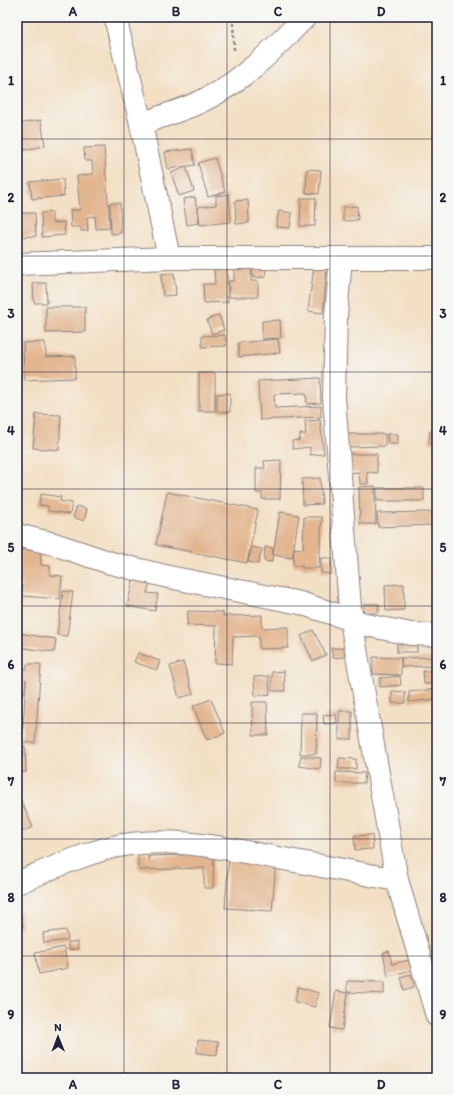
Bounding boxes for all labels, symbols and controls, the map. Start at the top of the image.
text: A [68,4,78,19]
text: B [172,4,181,19]
text: C [274,4,283,19]
text: D [377,4,386,19]
text: 1 [8,73,14,88]
text: 1 [440,73,446,88]
text: 2 [8,190,15,205]
text: 2 [440,190,447,205]
text: 3 [7,306,15,321]
text: 3 [439,306,447,321]
text: 4 [7,423,15,438]
text: 4 [439,423,447,438]
text: 5 [8,540,15,555]
text: 5 [440,540,447,555]
text: 6 [8,657,15,672]
text: 6 [440,657,447,672]
text: 7 [7,774,15,789]
text: 7 [439,774,447,789]
text: 8 [7,890,15,905]
text: 8 [439,890,447,905]
text: 9 [8,1007,15,1022]
text: 9 [440,1007,447,1022]
north arrow [38,1017,78,1057]
text: N [54,1021,62,1034]
text: A [68,1077,78,1092]
text: B [172,1077,181,1092]
text: C [274,1077,283,1092]
text: D [377,1077,386,1092]

